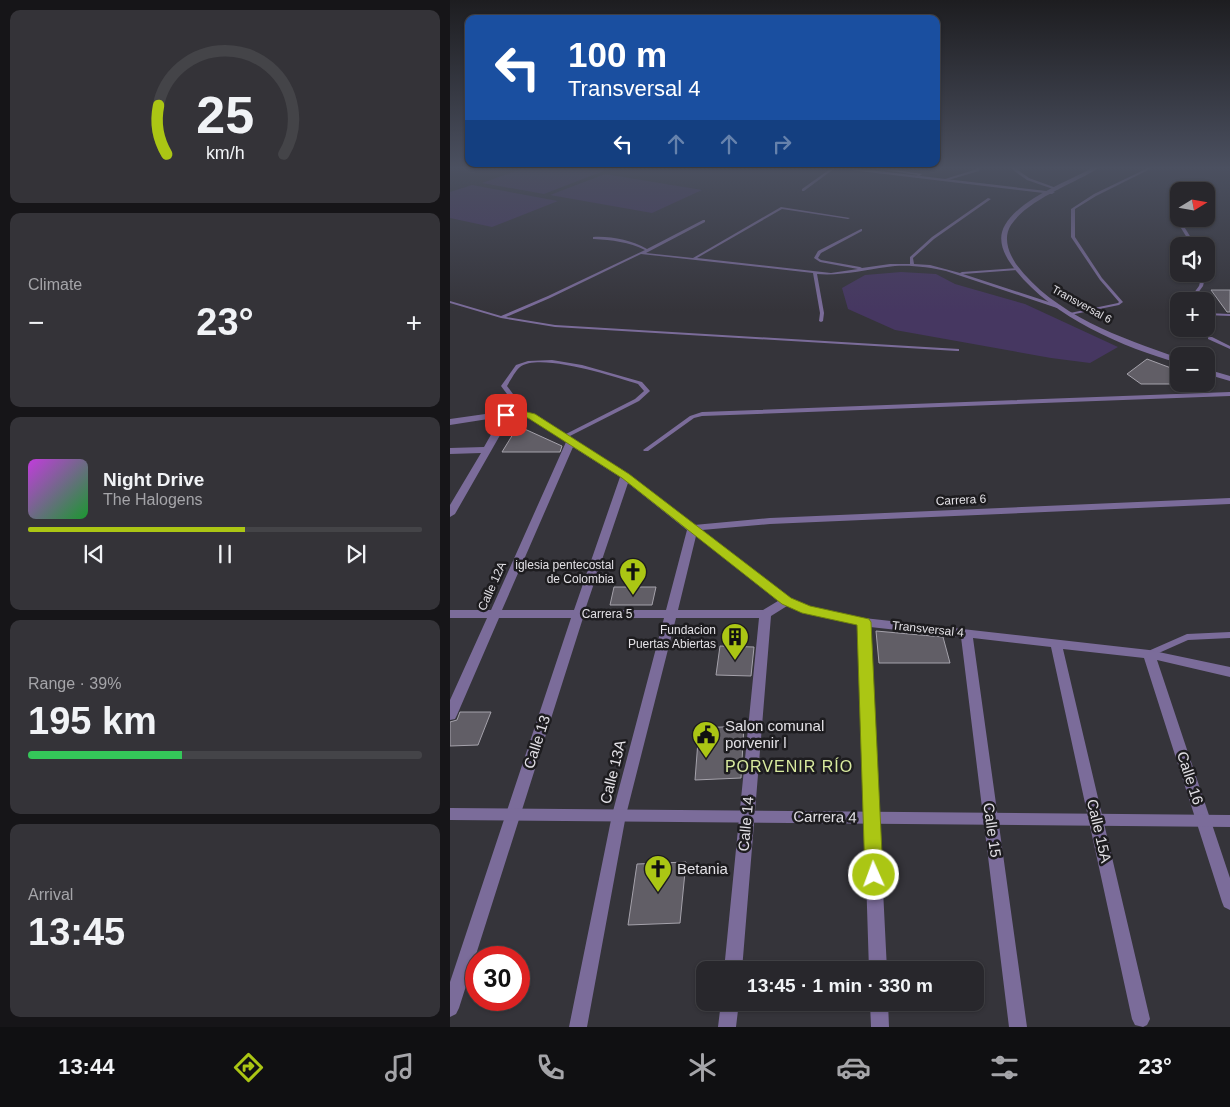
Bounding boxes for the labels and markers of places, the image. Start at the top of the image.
pin [485,394,527,436]
church icon: iglesia pentecostal de Colombia [618,557,648,596]
place label: iglesia pentecostal de Colombia [515,558,614,586]
building icon: Fundacion Puertas Abiertas [720,622,750,661]
place label: Fundacion Puertas Abiertas [628,623,716,651]
place label: Salon comunal porvenir l [725,717,824,751]
public building icon: Salon comunal porvenir l [691,720,721,759]
church icon: Betania [643,854,673,893]
place label: Betania [677,860,729,877]

